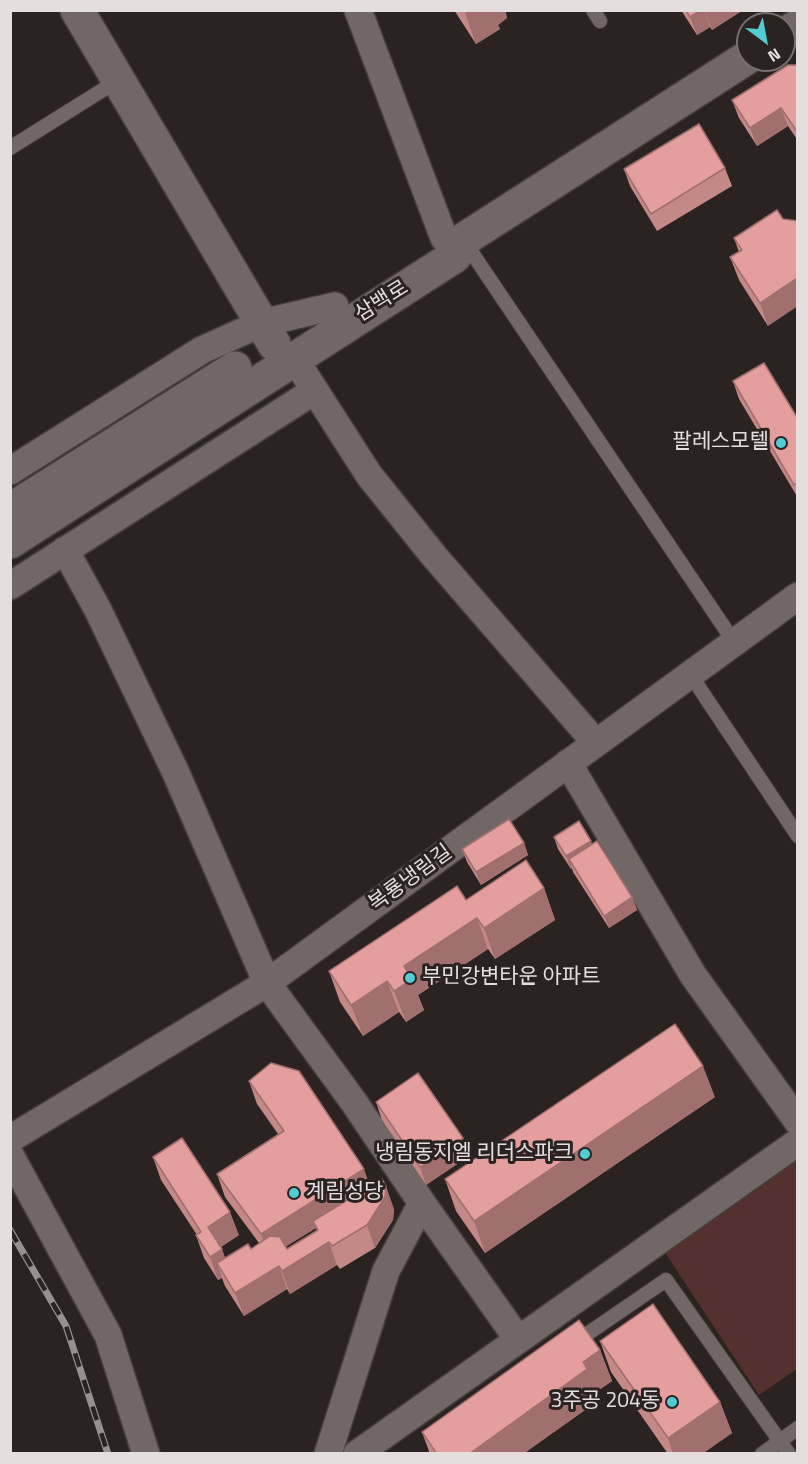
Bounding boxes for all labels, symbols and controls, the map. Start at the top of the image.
north arrow [736,12,796,72]
text: N [763,42,786,69]
street label: 삼백로 [351,276,413,328]
place label: 팔레스모텔 [672,430,769,456]
marker: 팔레스모텔 [774,436,788,450]
street label: 복룡냉림길 [365,840,457,918]
place label: 부민강변타운 아파트 [422,965,600,991]
marker: 부민강변타운 아파트 [403,971,417,985]
place label: 냉림동지엘 리더스파크 [375,1141,573,1167]
marker: 냉림동지엘 리더스파크 [578,1147,592,1161]
place label: 계림성당 [306,1180,383,1206]
marker: 계림성당 [287,1186,301,1200]
place label: 3주공 204동 [550,1389,660,1415]
marker: 3주공 204동 [665,1395,679,1409]

